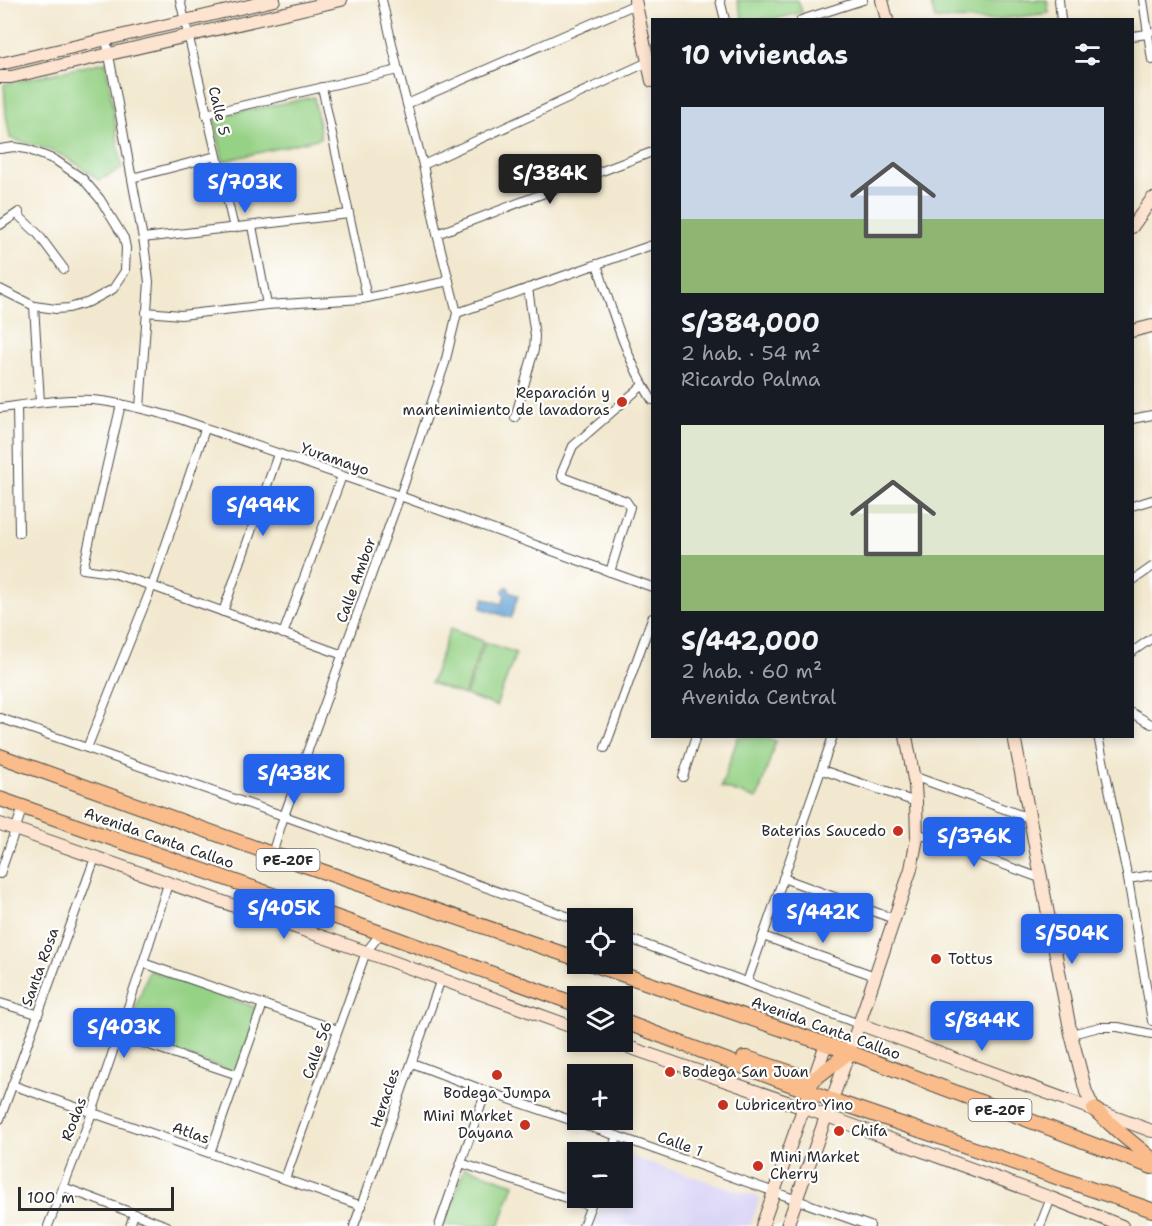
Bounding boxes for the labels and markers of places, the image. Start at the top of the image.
pin: S/384K [501,154,599,205]
pin: S/703K [196,163,294,214]
place label: Reparación y mantenimiento de lavadoras [403,383,610,420]
marker: Reparación y mantenimiento de lavadoras [615,395,629,409]
pin: S/494K [214,486,312,537]
pin: S/438K [245,754,343,805]
pin: S/376K [925,817,1023,868]
place label: Baterias Saucedo [762,821,886,841]
marker: Baterias Saucedo [891,824,905,838]
pin: S/405K [235,889,333,940]
pin: S/442K [774,893,872,944]
pin: S/504K [1023,914,1121,965]
place label: Tottus [948,949,993,969]
marker: Tottus [929,952,943,966]
pin: S/844K [933,1001,1031,1052]
pin: S/403K [75,1008,173,1059]
place label: Bodega San Juan [682,1062,809,1082]
marker: Bodega San Juan [663,1065,677,1079]
marker: Bodega Jumpa [490,1068,504,1082]
place label: Bodega Jumpa [443,1083,551,1103]
place label: Lubricentro Yino [735,1095,853,1115]
marker: Lubricentro Yino [716,1098,730,1112]
place label: Mini Market Dayana [423,1106,514,1143]
marker: Mini Market Dayana [518,1118,532,1132]
place label: Chifa [851,1121,888,1141]
marker: Chifa [832,1124,846,1138]
place label: Mini Market Cherry [770,1147,860,1184]
marker: Mini Market Cherry [751,1159,765,1173]

